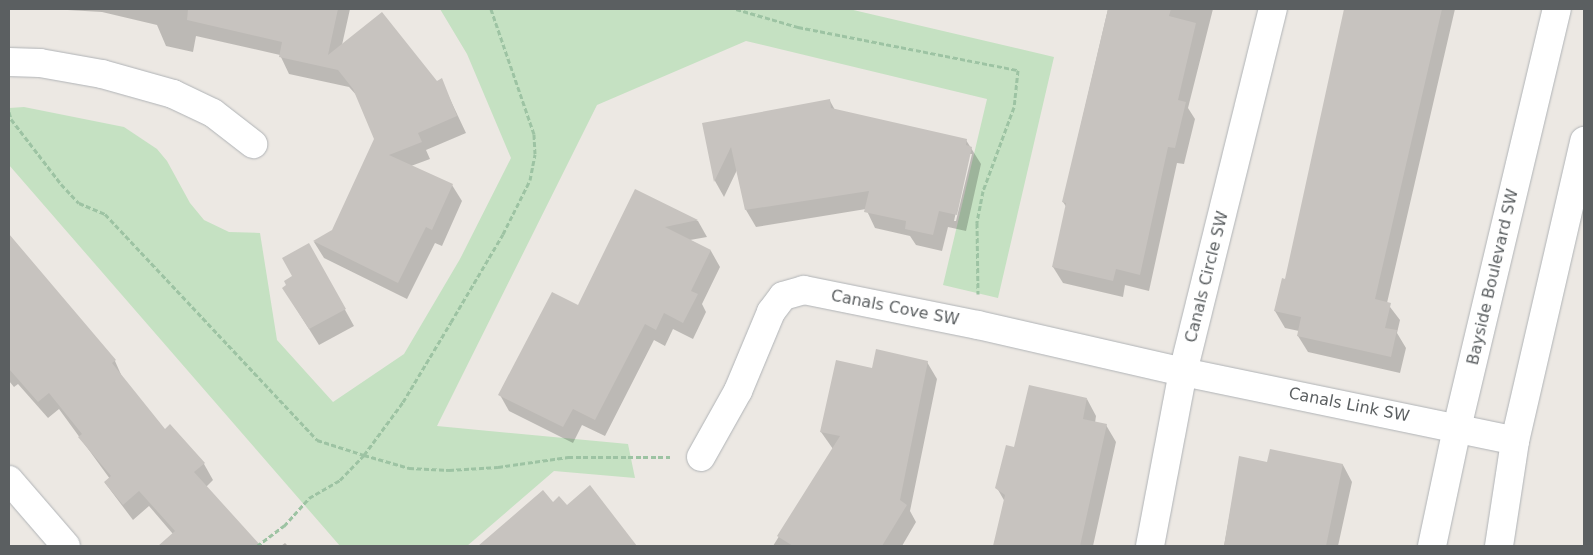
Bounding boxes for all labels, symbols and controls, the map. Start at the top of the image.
street label: Bayside Boulevard SW [1463,187,1523,367]
street label: Canals Circle SW [1181,209,1233,345]
street label: Canals Cove SW [829,286,961,330]
street label: Canals Link SW [1287,384,1411,426]

